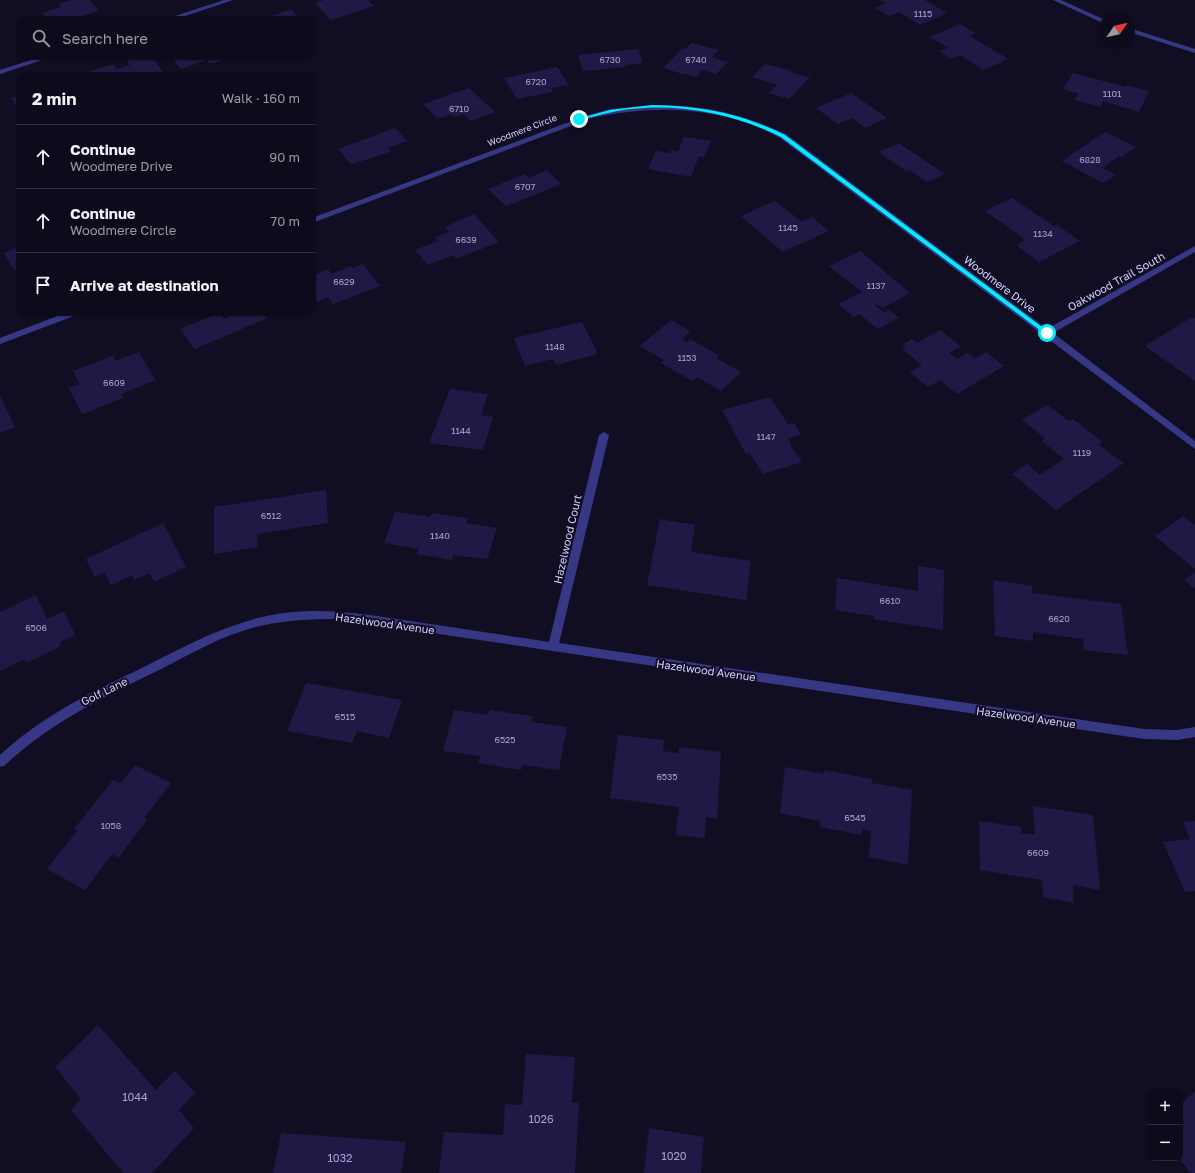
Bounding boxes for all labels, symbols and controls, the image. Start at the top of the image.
house number: 1115 [914,8,932,19]
north arrow [1099,12,1135,48]
search box [16,16,316,60]
icon: search [30,27,52,49]
text: Search here [62,29,148,47]
house number: 6730 [599,54,621,65]
house number: 6740 [685,54,707,65]
house number: 6720 [525,76,547,87]
text: 2 min [32,88,76,109]
house number: 1101 [1103,88,1122,99]
text: Walk · 160 m [222,90,300,106]
house number: 6710 [449,103,469,114]
route end [570,110,588,128]
street label: Woodmere Circle [486,112,558,148]
text: Continue [70,140,136,158]
icon: ahead [32,146,54,168]
text: 90 m [269,149,300,165]
house number: 6828 [1079,154,1101,165]
text: Woodmere Drive [70,158,173,174]
house number: 6707 [515,181,536,192]
text: Continue [70,204,136,222]
icon: ahead [32,210,54,232]
text: 70 m [270,213,300,229]
text: Woodmere Circle [70,222,176,238]
house number: 1145 [778,222,798,233]
house number: 1134 [1033,228,1053,239]
house number: 6639 [455,234,477,245]
street label: Oakwood Trail South [1065,249,1167,313]
street label: Woodmere Drive [961,253,1039,315]
icon: arrive [32,274,54,296]
text: Arrive at destination [70,276,219,294]
house number: 6629 [333,276,355,287]
house number: 1137 [867,280,886,291]
route start [1038,324,1056,342]
house number: 1148 [545,341,565,352]
house number: 1153 [677,352,697,363]
house number: 6609 [103,377,125,388]
house number: 1144 [451,425,471,436]
house number: 1147 [757,431,776,442]
house number: 1119 [1073,447,1091,458]
street label: Hazelwood Court [550,493,584,585]
house number: 6512 [261,510,281,521]
house number: 1140 [430,530,450,541]
house number: 6610 [880,595,901,606]
street label: Hazelwood Avenue [334,610,436,636]
house number: 6620 [1048,613,1070,624]
house number: 6506 [25,622,47,633]
street label: Hazelwood Avenue [655,657,757,683]
street label: Golf Lane [79,674,129,708]
street label: Hazelwood Avenue [975,704,1077,730]
house number: 6515 [335,711,355,722]
house number: 6525 [494,734,516,745]
house number: 6535 [656,771,678,782]
house number: 6545 [844,812,866,823]
house number: 1058 [101,820,121,831]
house number: 6609 [1027,847,1049,858]
map controls [1147,1089,1183,1161]
button: + [1147,1089,1183,1125]
house number: 1044 [122,1090,148,1103]
house number: 1026 [528,1112,554,1125]
button: − [1147,1125,1183,1161]
house number: 1020 [661,1149,687,1162]
house number: 1032 [328,1151,352,1164]

